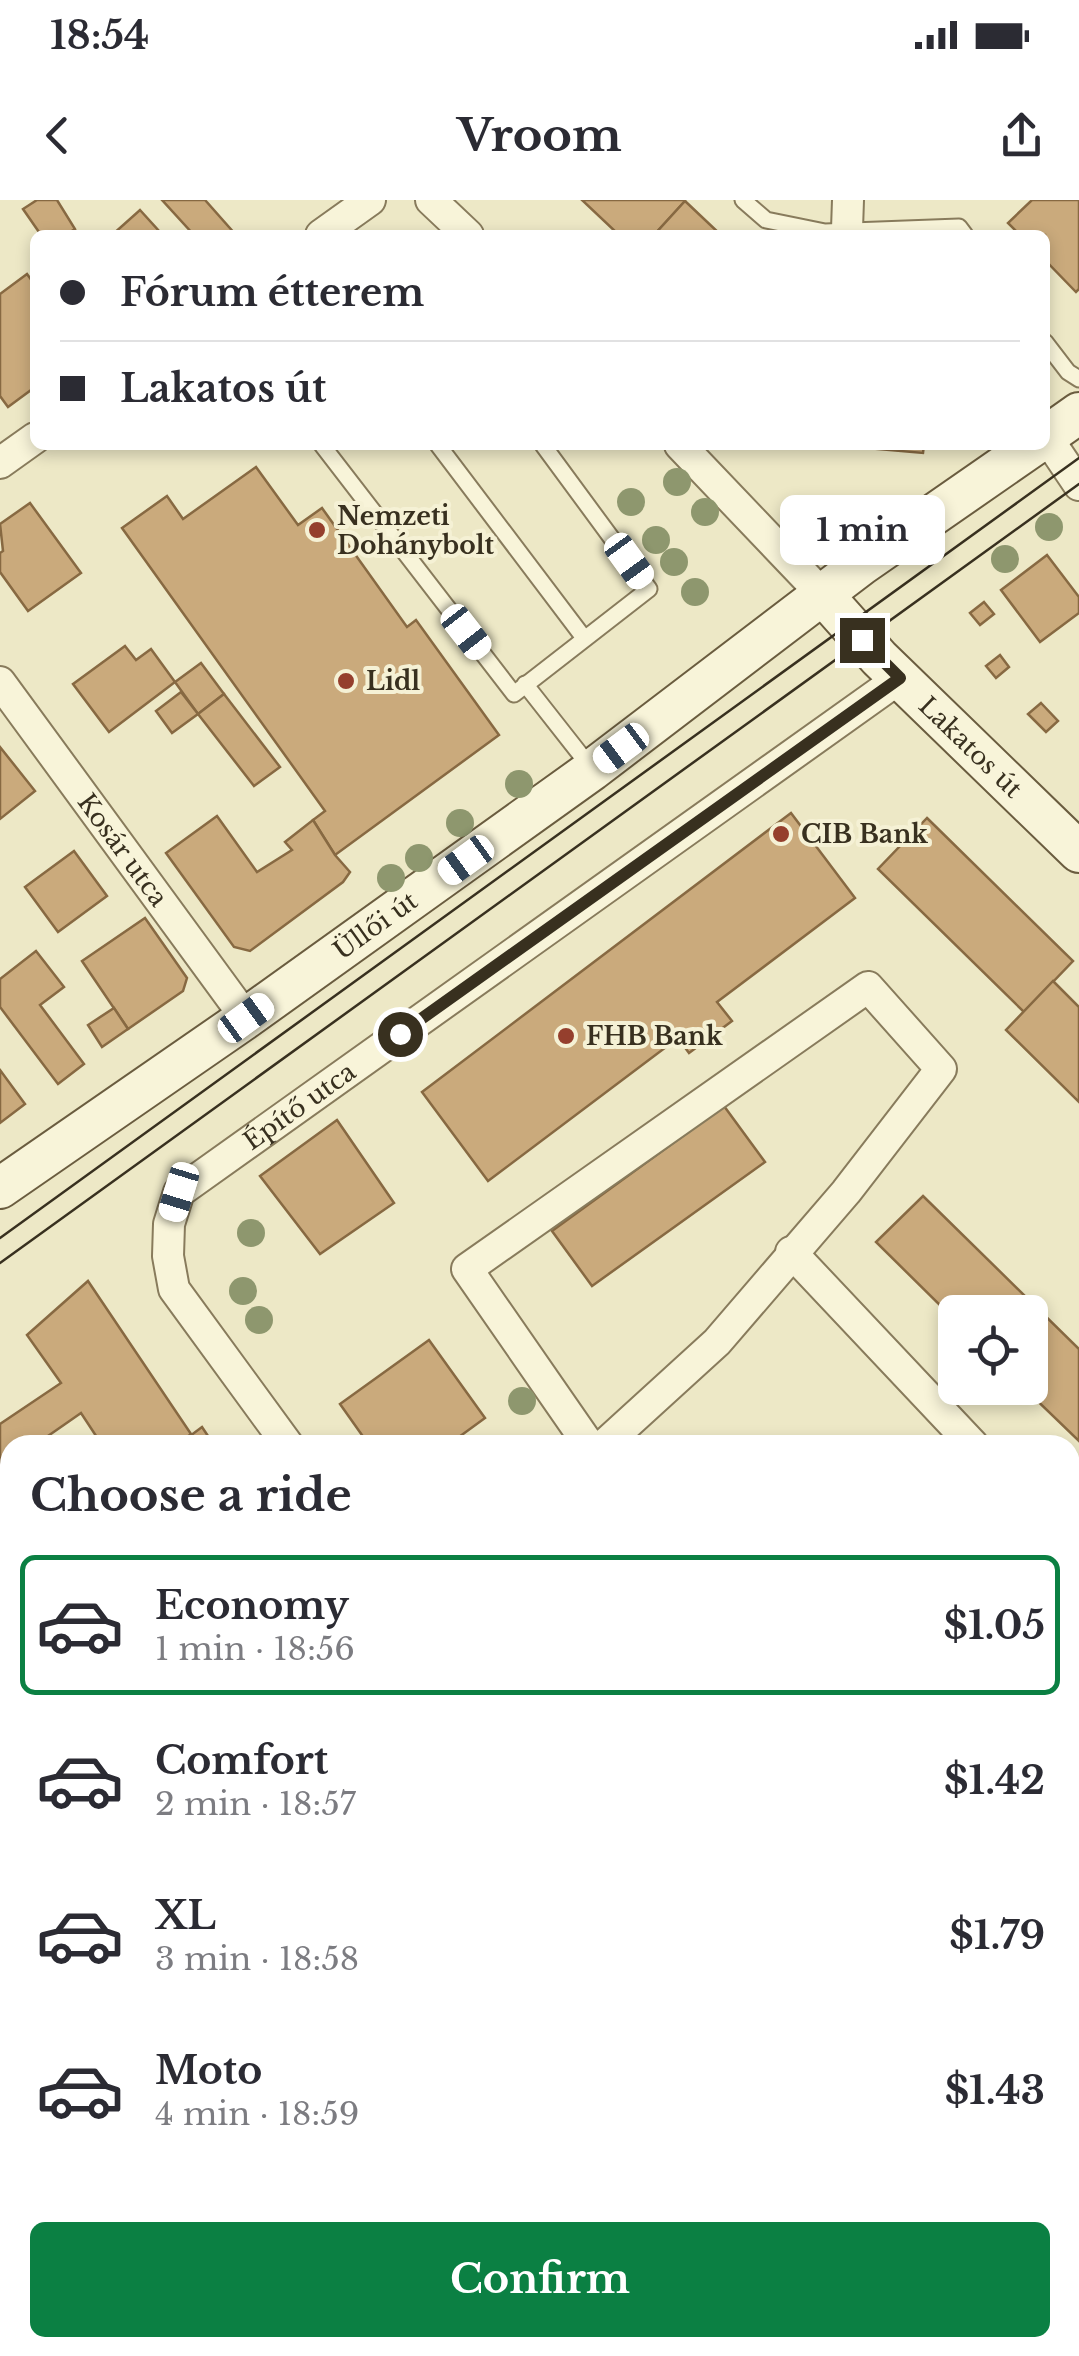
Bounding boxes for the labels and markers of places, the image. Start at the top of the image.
place label: Nemzeti Dohánybolt [337,501,495,561]
marker: Nemzeti Dohánybolt [306,519,328,541]
place label: Lidl [366,666,420,697]
marker: Lidl [335,670,357,692]
place label: CIB Bank [801,819,928,850]
marker: CIB Bank [770,823,792,845]
place label: FHB Bank [586,1021,723,1052]
marker: FHB Bank [555,1025,577,1047]

